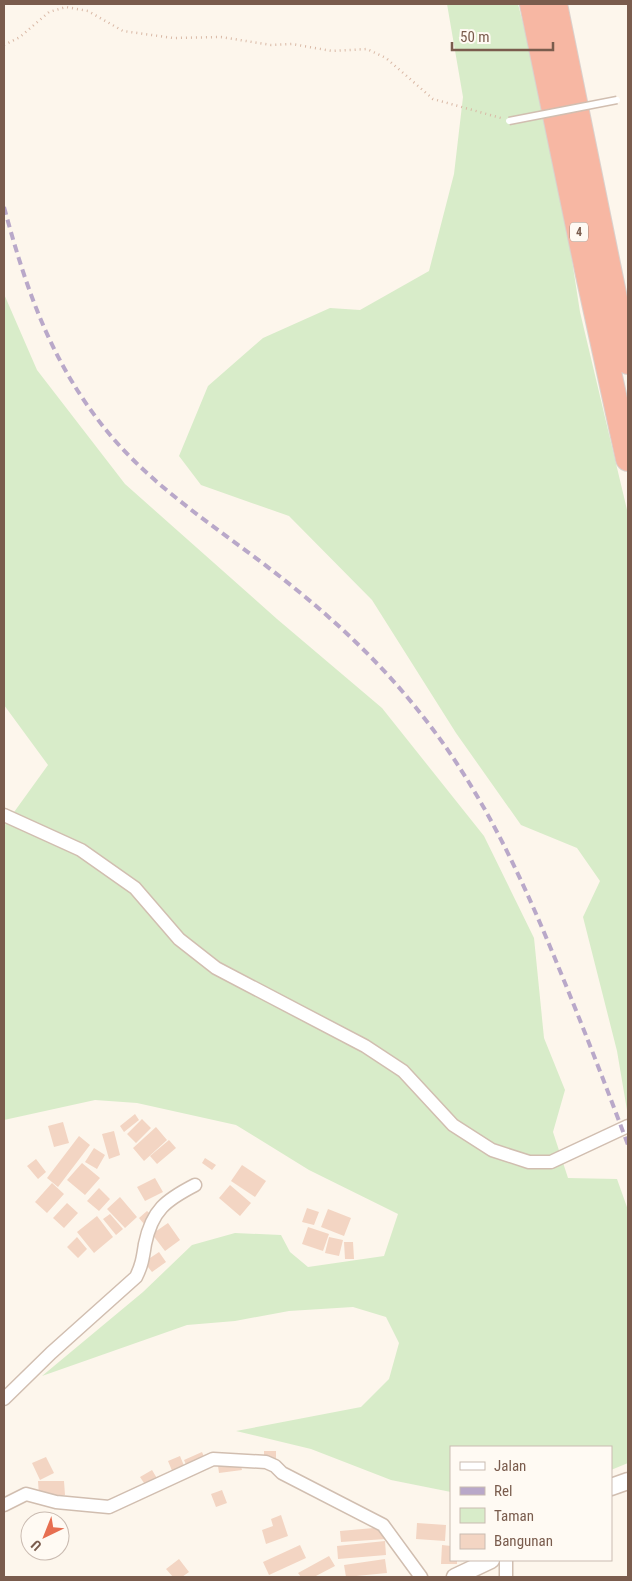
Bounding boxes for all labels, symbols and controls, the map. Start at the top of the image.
scale bar [452,20,553,52]
text: 50 m [460,28,490,46]
road number: 4 [570,222,588,242]
legend [450,1446,612,1561]
text: Jalan [494,1457,526,1475]
text: Rel [494,1482,512,1500]
text: Taman [494,1507,534,1525]
north arrow [20,1511,70,1561]
text: Bangunan [494,1532,553,1550]
text: U [28,1537,45,1554]

